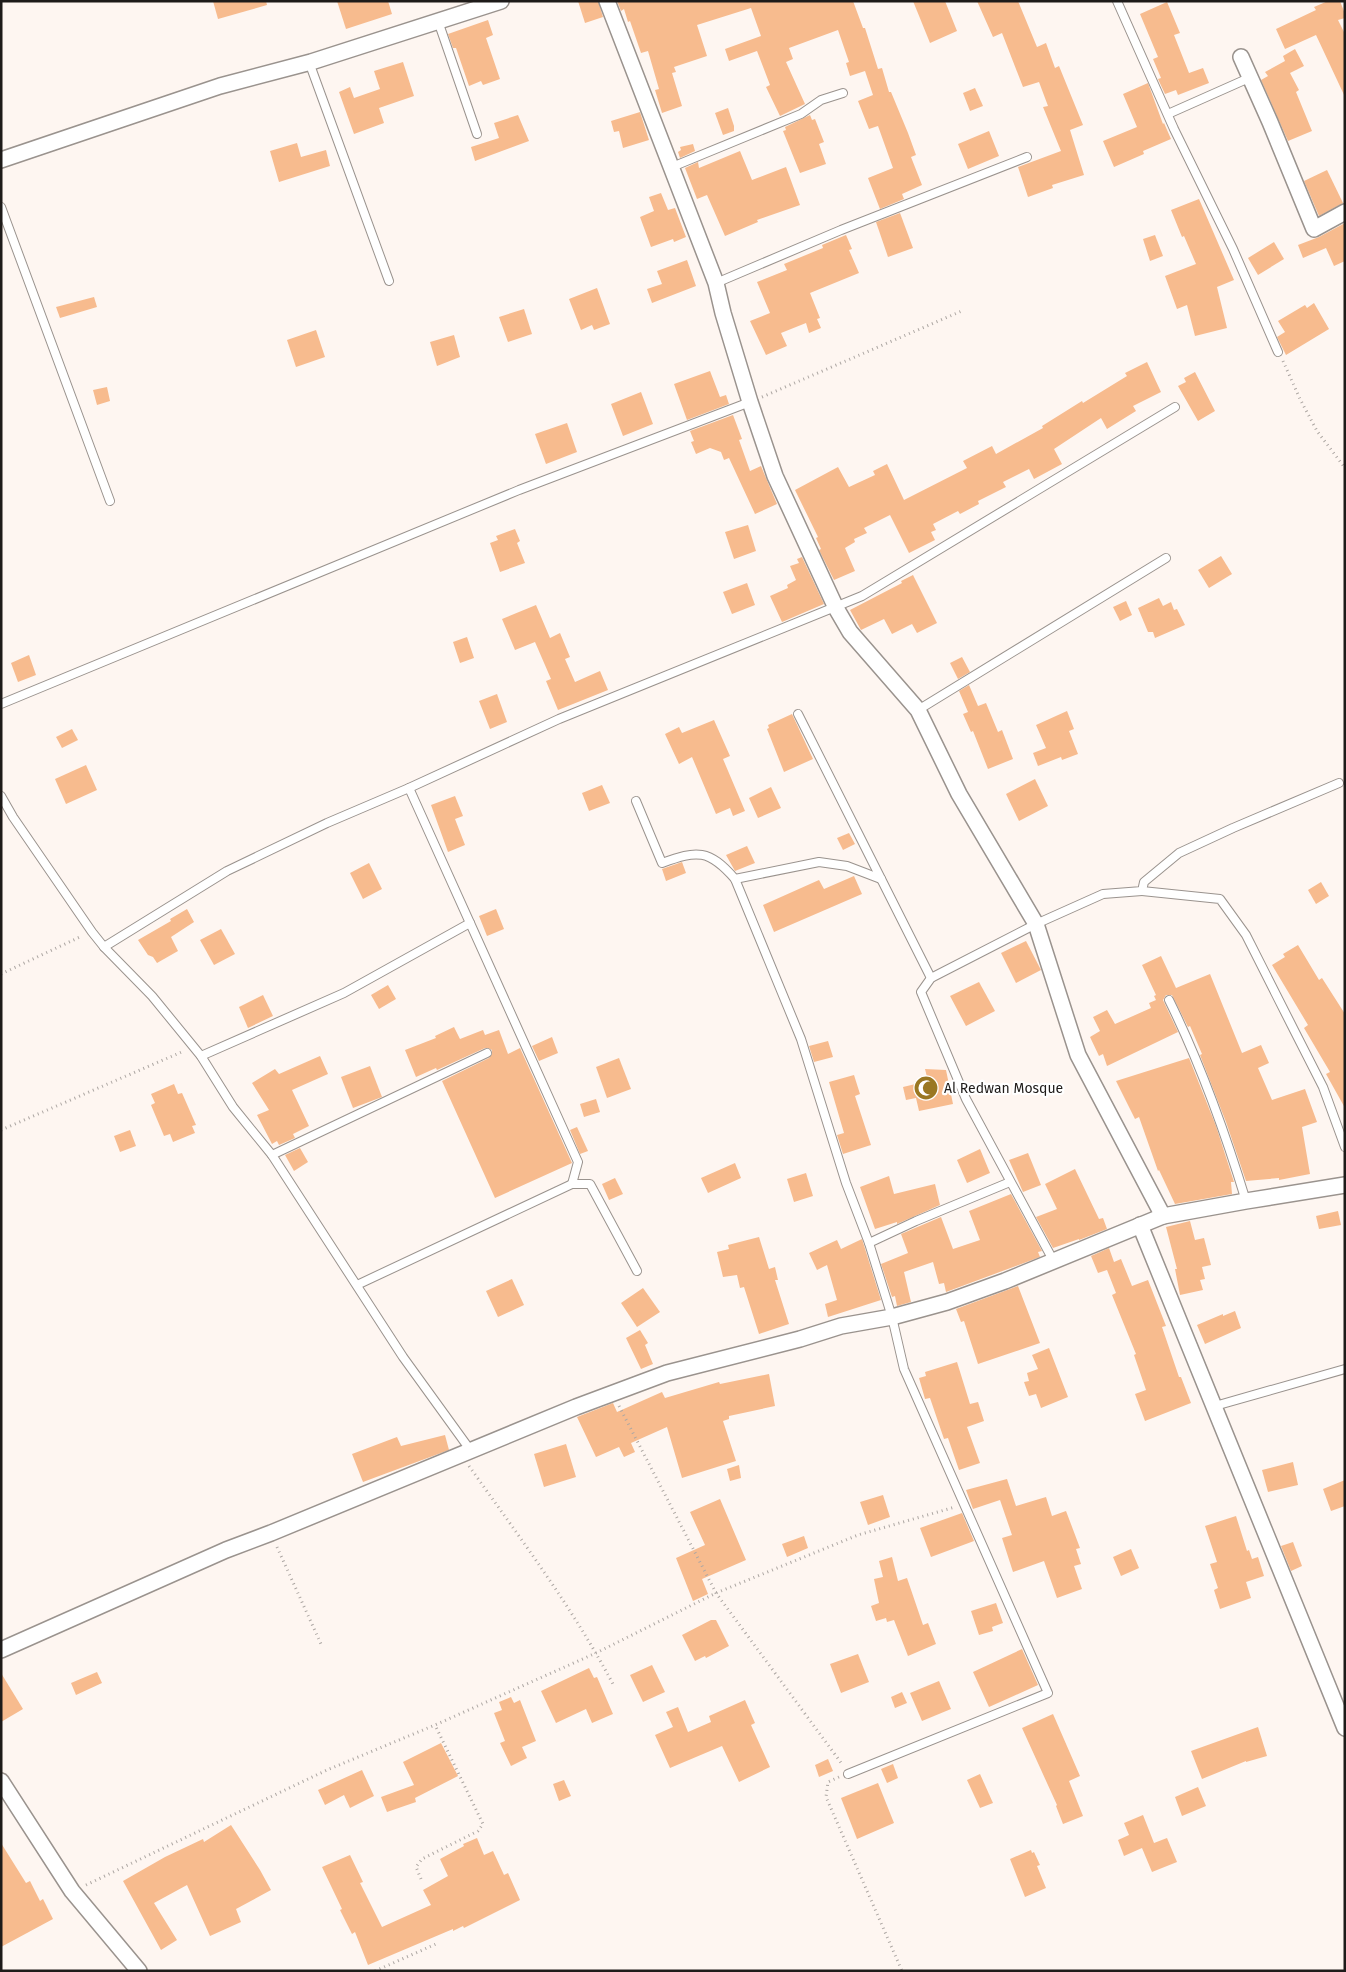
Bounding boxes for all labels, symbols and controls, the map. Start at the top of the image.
mosque icon: Al Redwan Mosque [913,1075,939,1101]
place label: Al Redwan Mosque [944,1080,1063,1097]

